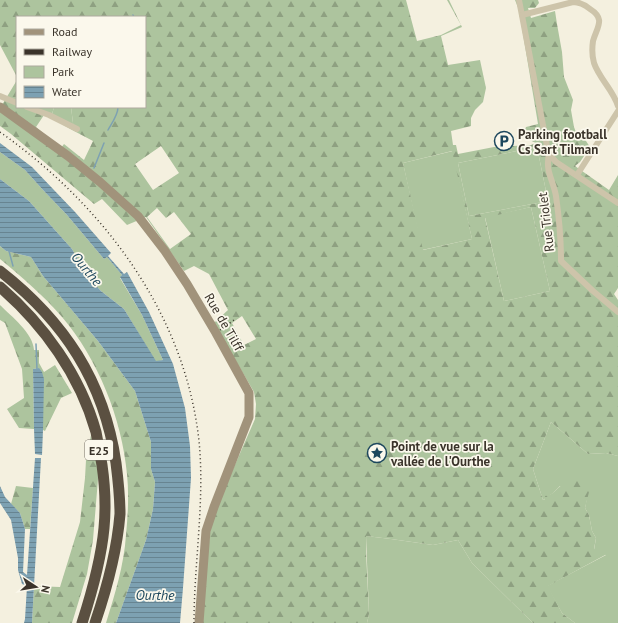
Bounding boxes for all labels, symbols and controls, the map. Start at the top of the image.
legend [16,16,146,108]
text: Road [52,24,77,39]
text: Railway [52,44,92,59]
text: Park [52,64,74,79]
text: Water [52,84,82,99]
place label: Parking football Cs Sart Tilman [518,126,607,158]
parking icon: Parking football Cs Sart Tilman [493,130,515,152]
street label: Rue Triolet [534,191,558,253]
water label: Ourthe [68,248,107,290]
street label: Rue de Tilff [201,290,248,355]
place label: Point de vue sur la vallée de l'Ourthe [390,438,494,470]
road number: E25 [85,440,113,460]
place icon: Point de vue sur la vallée de l'Ourthe [366,442,388,464]
north arrow [16,567,56,607]
text: N [38,584,53,594]
water label: Ourthe [135,586,175,604]

